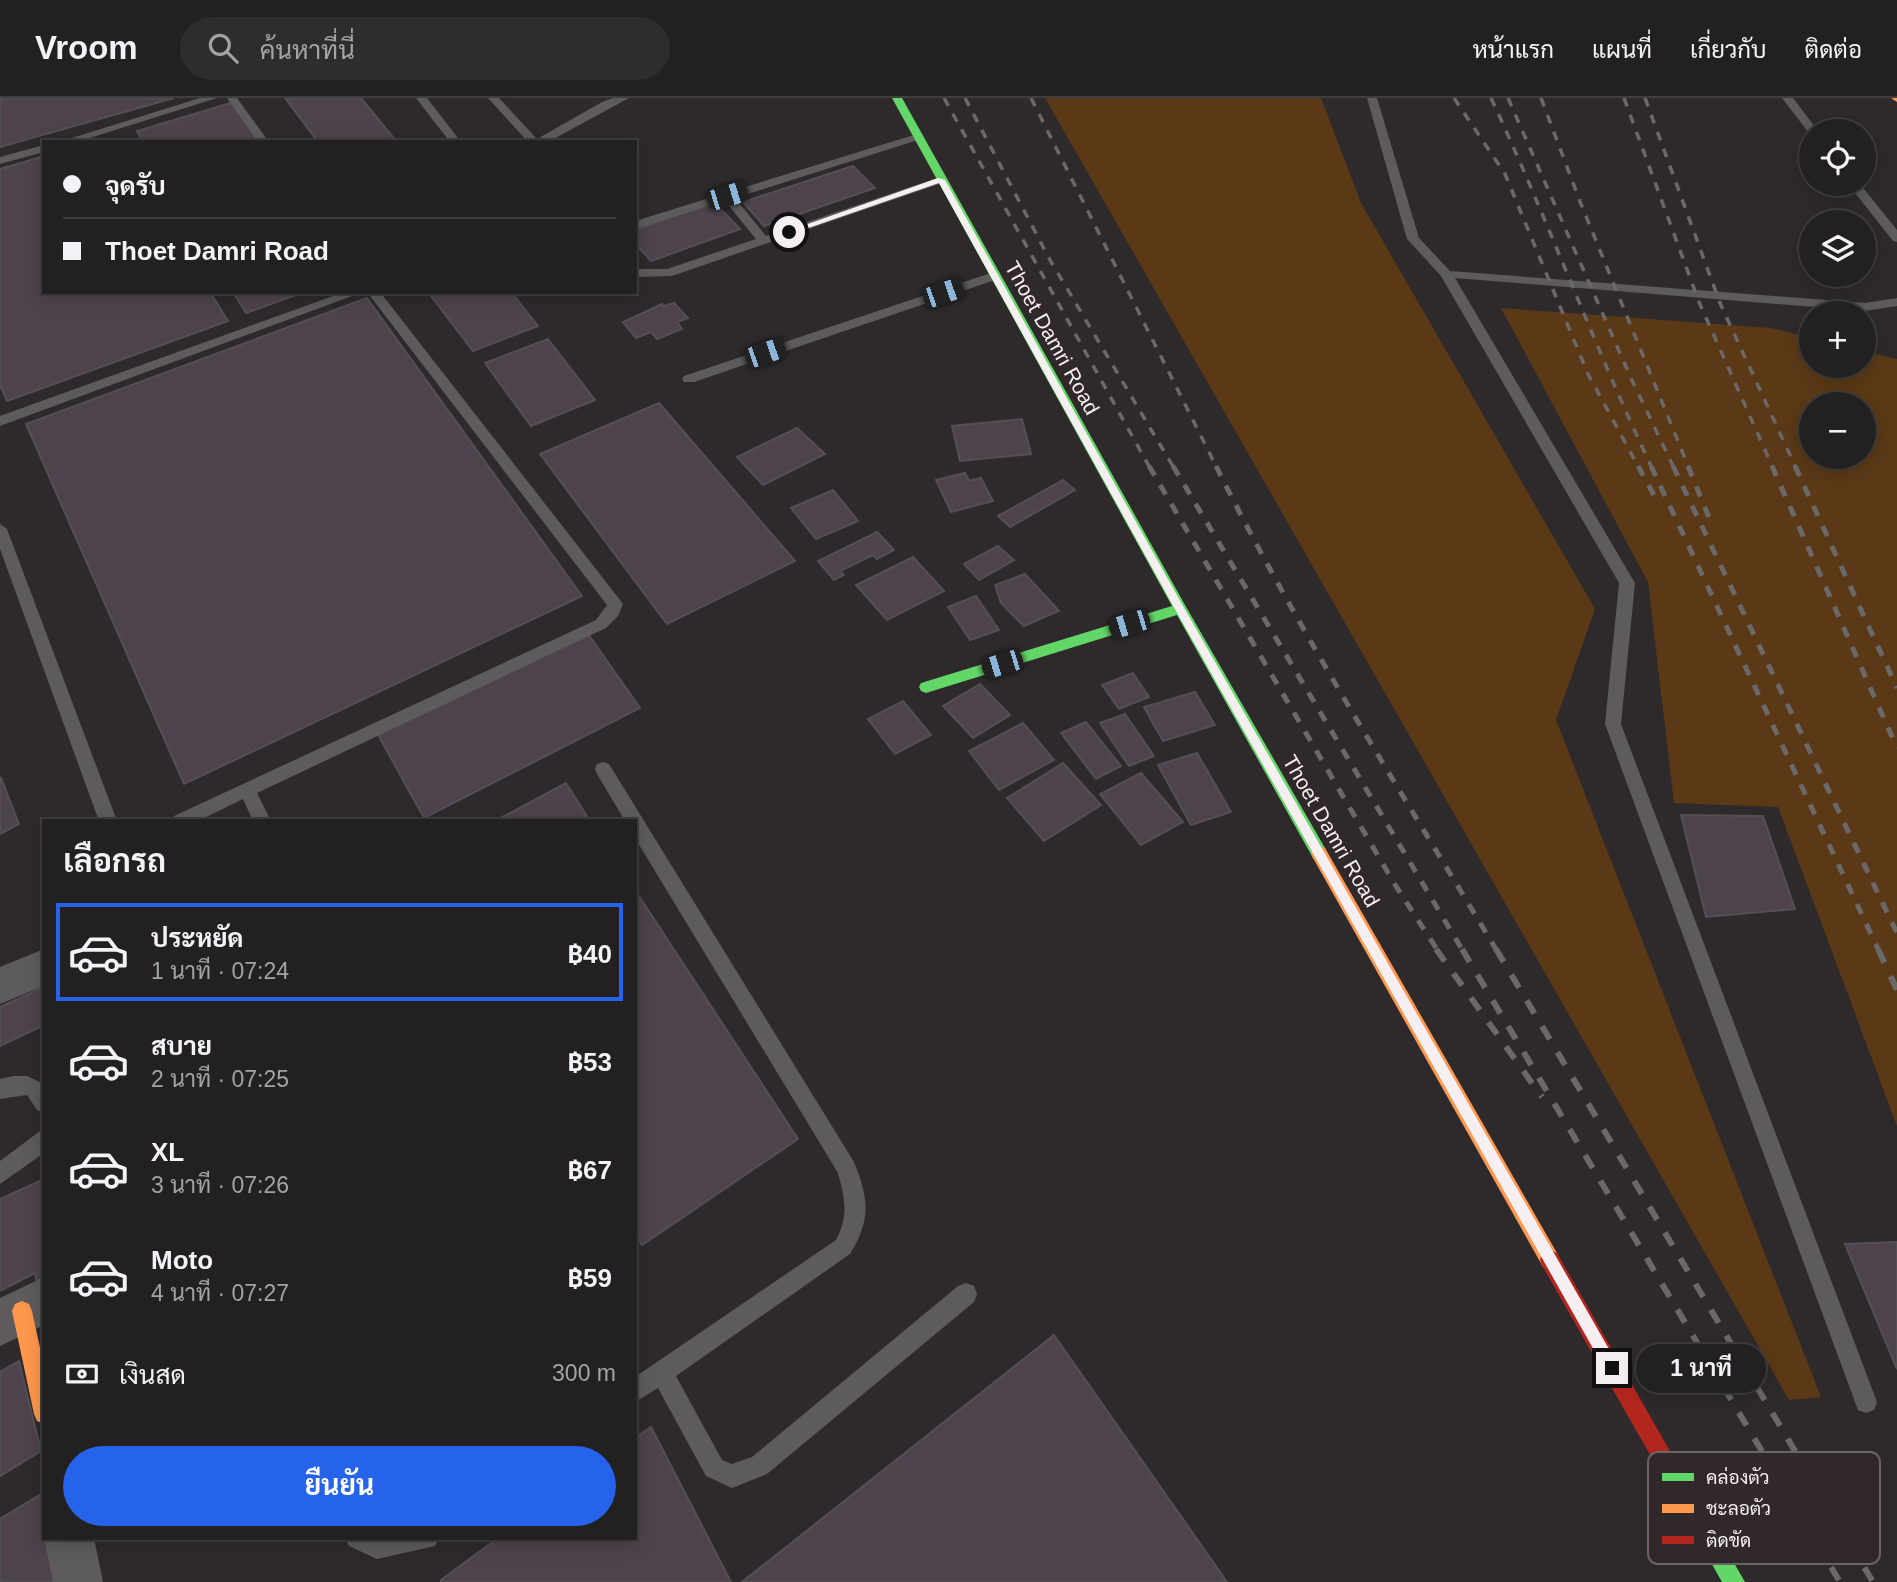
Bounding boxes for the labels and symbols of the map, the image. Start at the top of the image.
car [704,180,751,212]
route start [773,216,805,248]
street label: Thoet Damri Road [1001,257,1104,418]
car [920,276,967,310]
car [742,336,789,370]
car [1106,608,1153,640]
car [979,648,1026,680]
street label: Thoet Damri Road [1279,751,1384,911]
callout: 1 นาที [1636,1344,1766,1392]
route end [1596,1352,1628,1384]
legend [1648,1452,1880,1564]
text: คล่องตัว [1706,1466,1770,1488]
text: ชะลอตัว [1706,1498,1771,1519]
text: ติดขัด [1706,1530,1751,1551]

